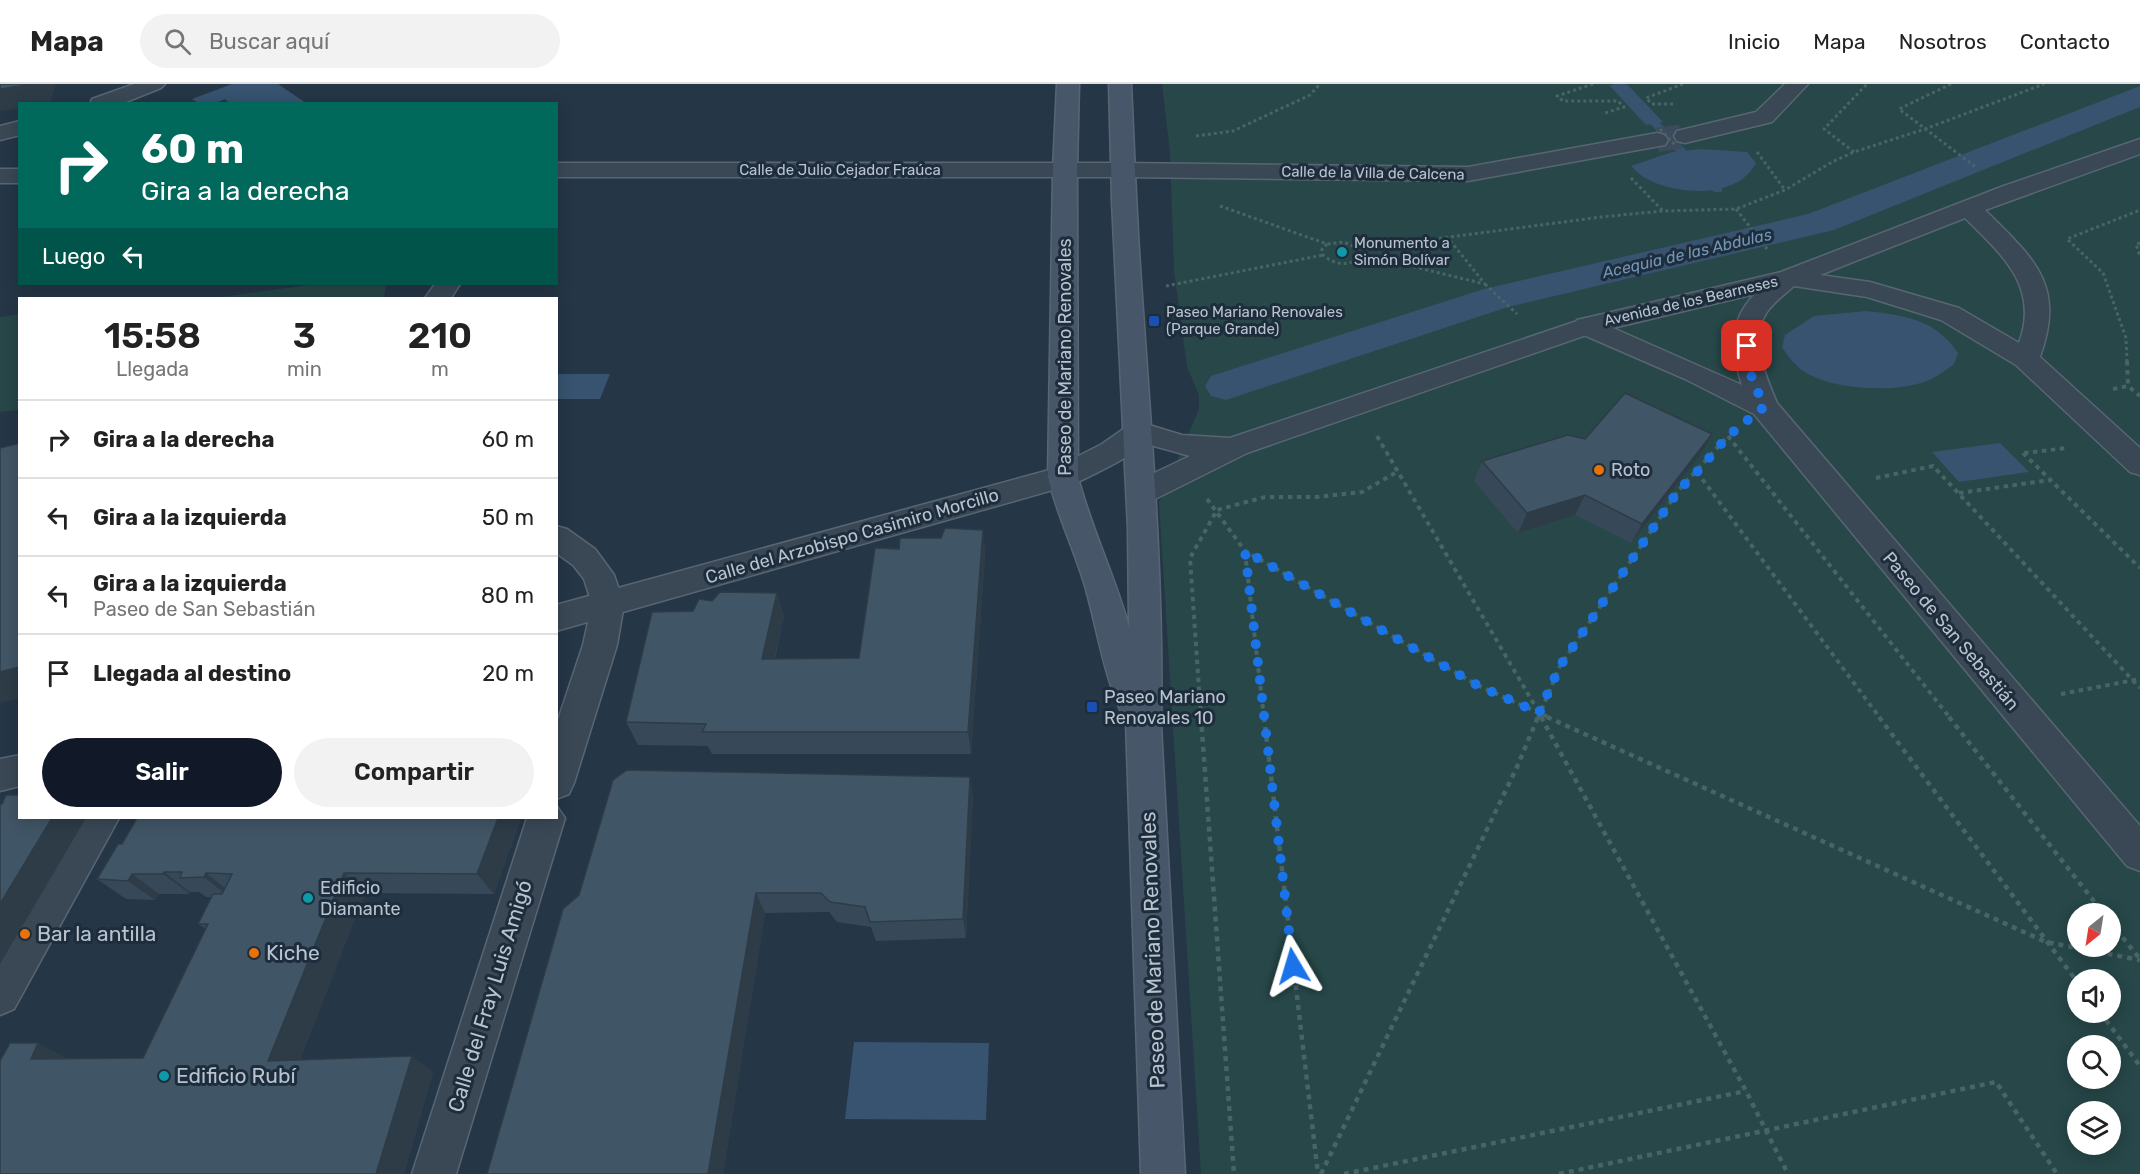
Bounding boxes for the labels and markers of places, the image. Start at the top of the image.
place label: Monumento a Simón Bolívar [1354,234,1450,269]
marker: Monumento a Simón Bolívar [1335,245,1349,259]
place label: Paseo Mariano Renovales (Parque Grande) [1166,303,1343,338]
marker: Paseo Mariano Renovales (Parque Grande) [1147,314,1161,328]
pin [1721,320,1772,371]
place label: Roto [1611,459,1650,481]
marker: Roto [1592,463,1606,477]
place label: Paseo Mariano Renovales 10 [1104,686,1226,729]
marker: Paseo Mariano Renovales 10 [1085,700,1099,714]
place label: Edificio Diamante [320,877,401,920]
marker: Edificio Diamante [301,891,315,905]
place label: Bar la antilla [37,921,156,946]
marker: Bar la antilla [18,927,32,941]
place label: Kiche [266,940,320,965]
marker: Kiche [247,946,261,960]
place label: Edificio Rubí [176,1063,296,1088]
marker: Edificio Rubí [157,1069,171,1083]

